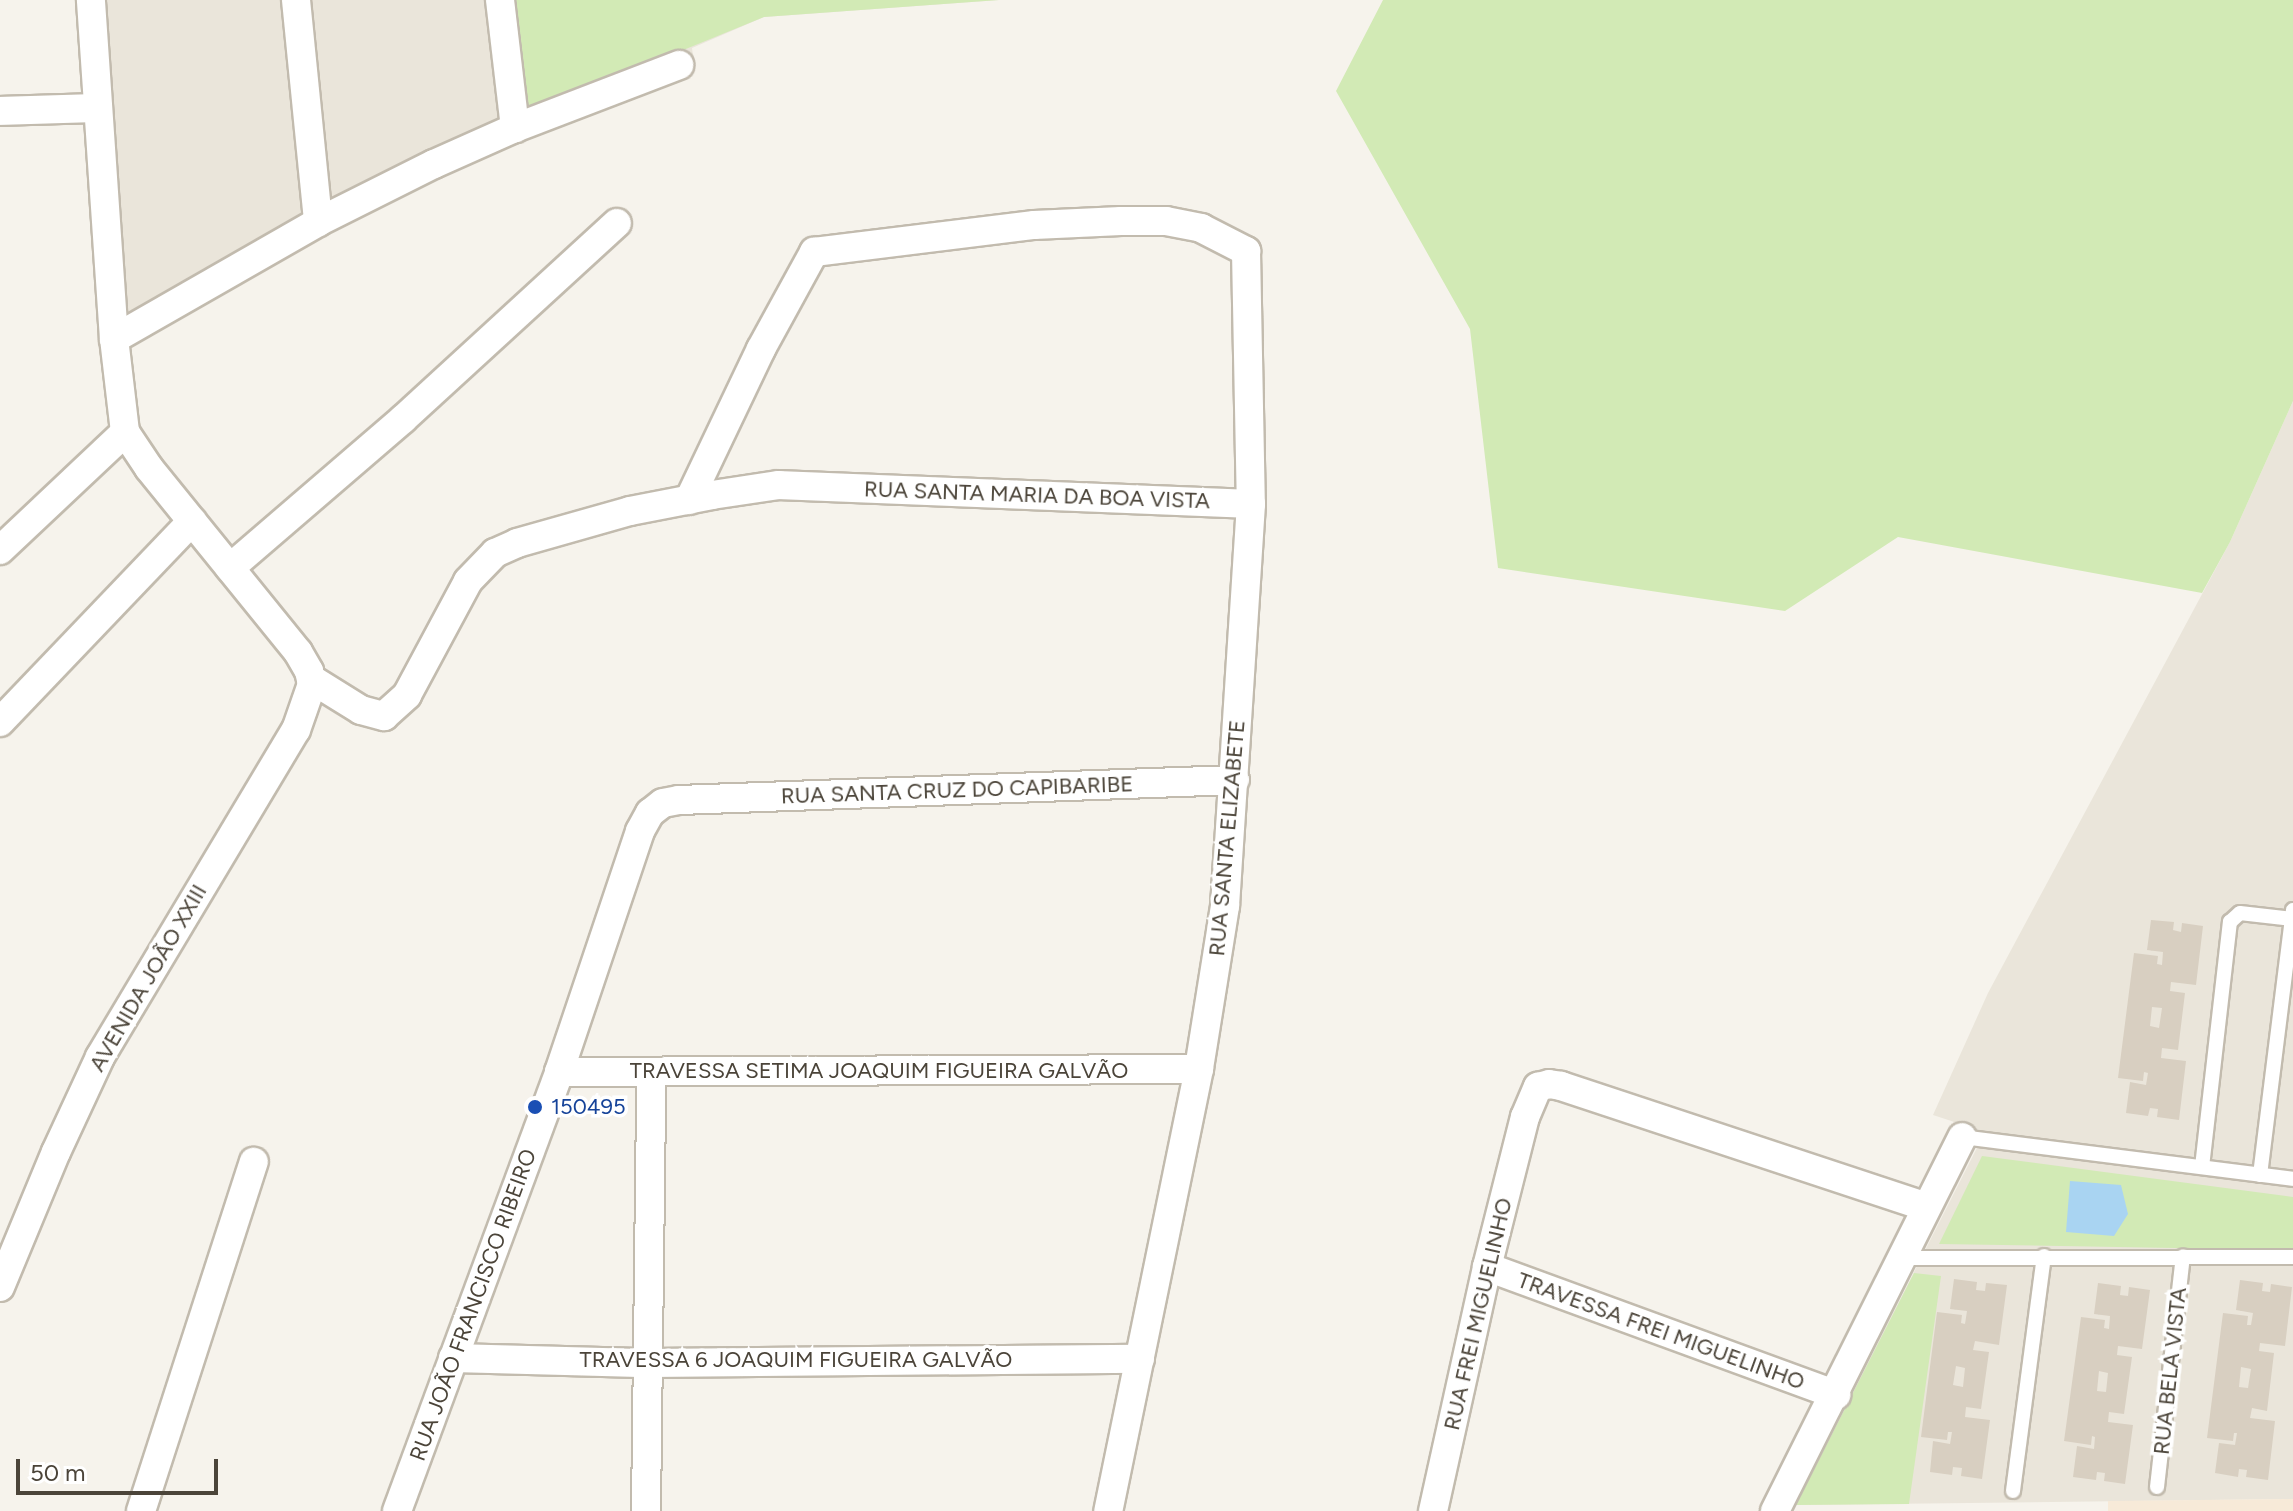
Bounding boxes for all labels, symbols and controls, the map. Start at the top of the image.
street label: RUA SANTA MARIA DA BOA VISTA [864,476,1210,514]
street label: RUA SANTA ELIZABETE [1204,719,1250,957]
street label: RUA SANTA CRUZ DO CAPIBARIBE [780,771,1134,809]
street label: AVENIDA JOÃO XXIII [84,880,212,1076]
street label: TRAVESSA SETIMA JOAQUIM FIGUEIRA GALVÃO [630,1058,1128,1084]
place label: 150495 [551,1094,626,1120]
marker: 150495 [526,1098,544,1116]
street label: RUA JOÃO FRANCISCO RIBEIRO [404,1146,542,1464]
street label: RUA FREI MIGUELINHO [1438,1195,1518,1433]
street label: TRAVESSA FREI MIGUELINHO [1514,1267,1808,1395]
street label: RUA BELA VISTA [2148,1286,2192,1456]
street label: TRAVESSA 6 JOAQUIM FIGUEIRA GALVÃO [580,1347,1012,1373]
scale bar [20,1443,222,1493]
text: 50 m [30,1458,86,1487]

